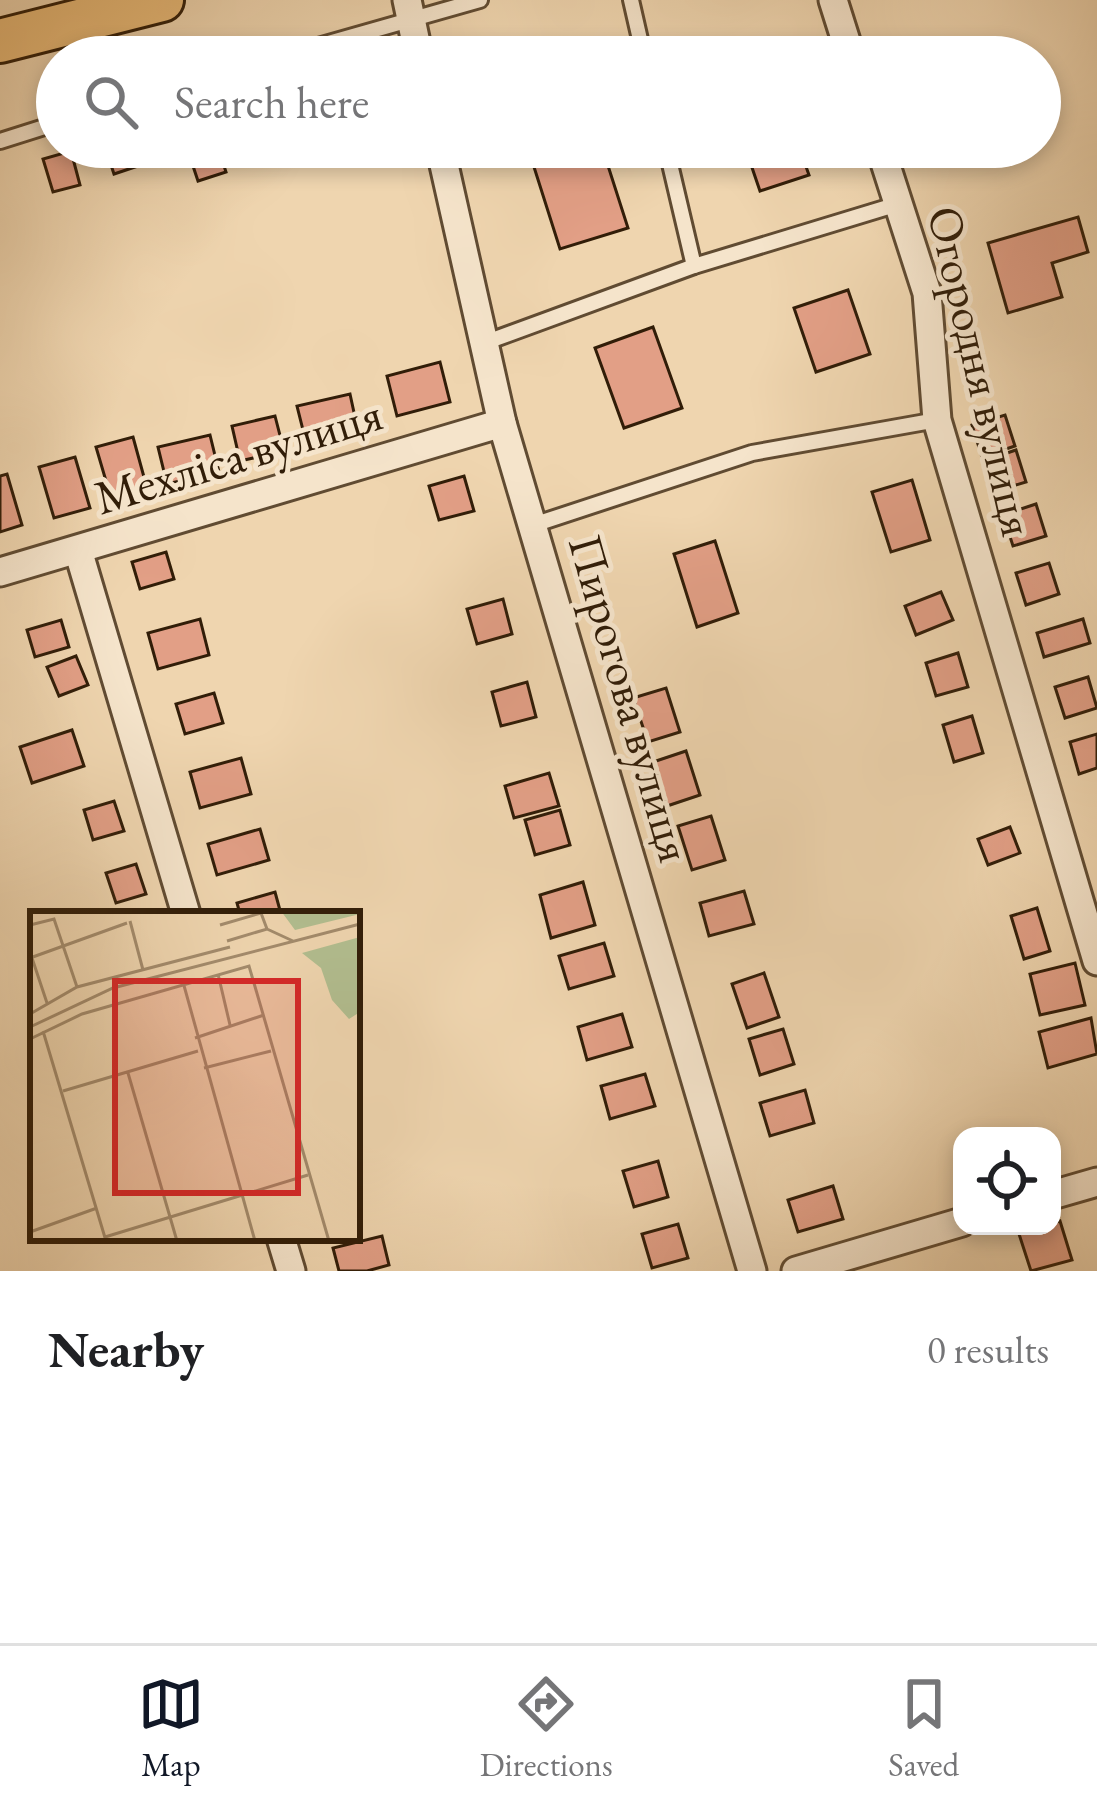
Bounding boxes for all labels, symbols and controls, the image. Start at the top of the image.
search box [36,36,1061,168]
icon: search [78,69,144,135]
text: Search here [174,73,369,131]
street label: Огородня вулиця [914,200,1050,542]
street label: Мехліса вулиця [87,382,389,528]
street label: Пирогова вулиця [555,527,707,869]
inset map [30,911,360,1241]
map controls [953,1127,1061,1235]
button: locate [953,1127,1061,1235]
text: Nearby [48,1316,204,1382]
text: 0 results [927,1324,1049,1375]
tab: Map [138,1671,204,1786]
tab: Directions [480,1671,613,1786]
tab: Saved [888,1671,959,1786]

